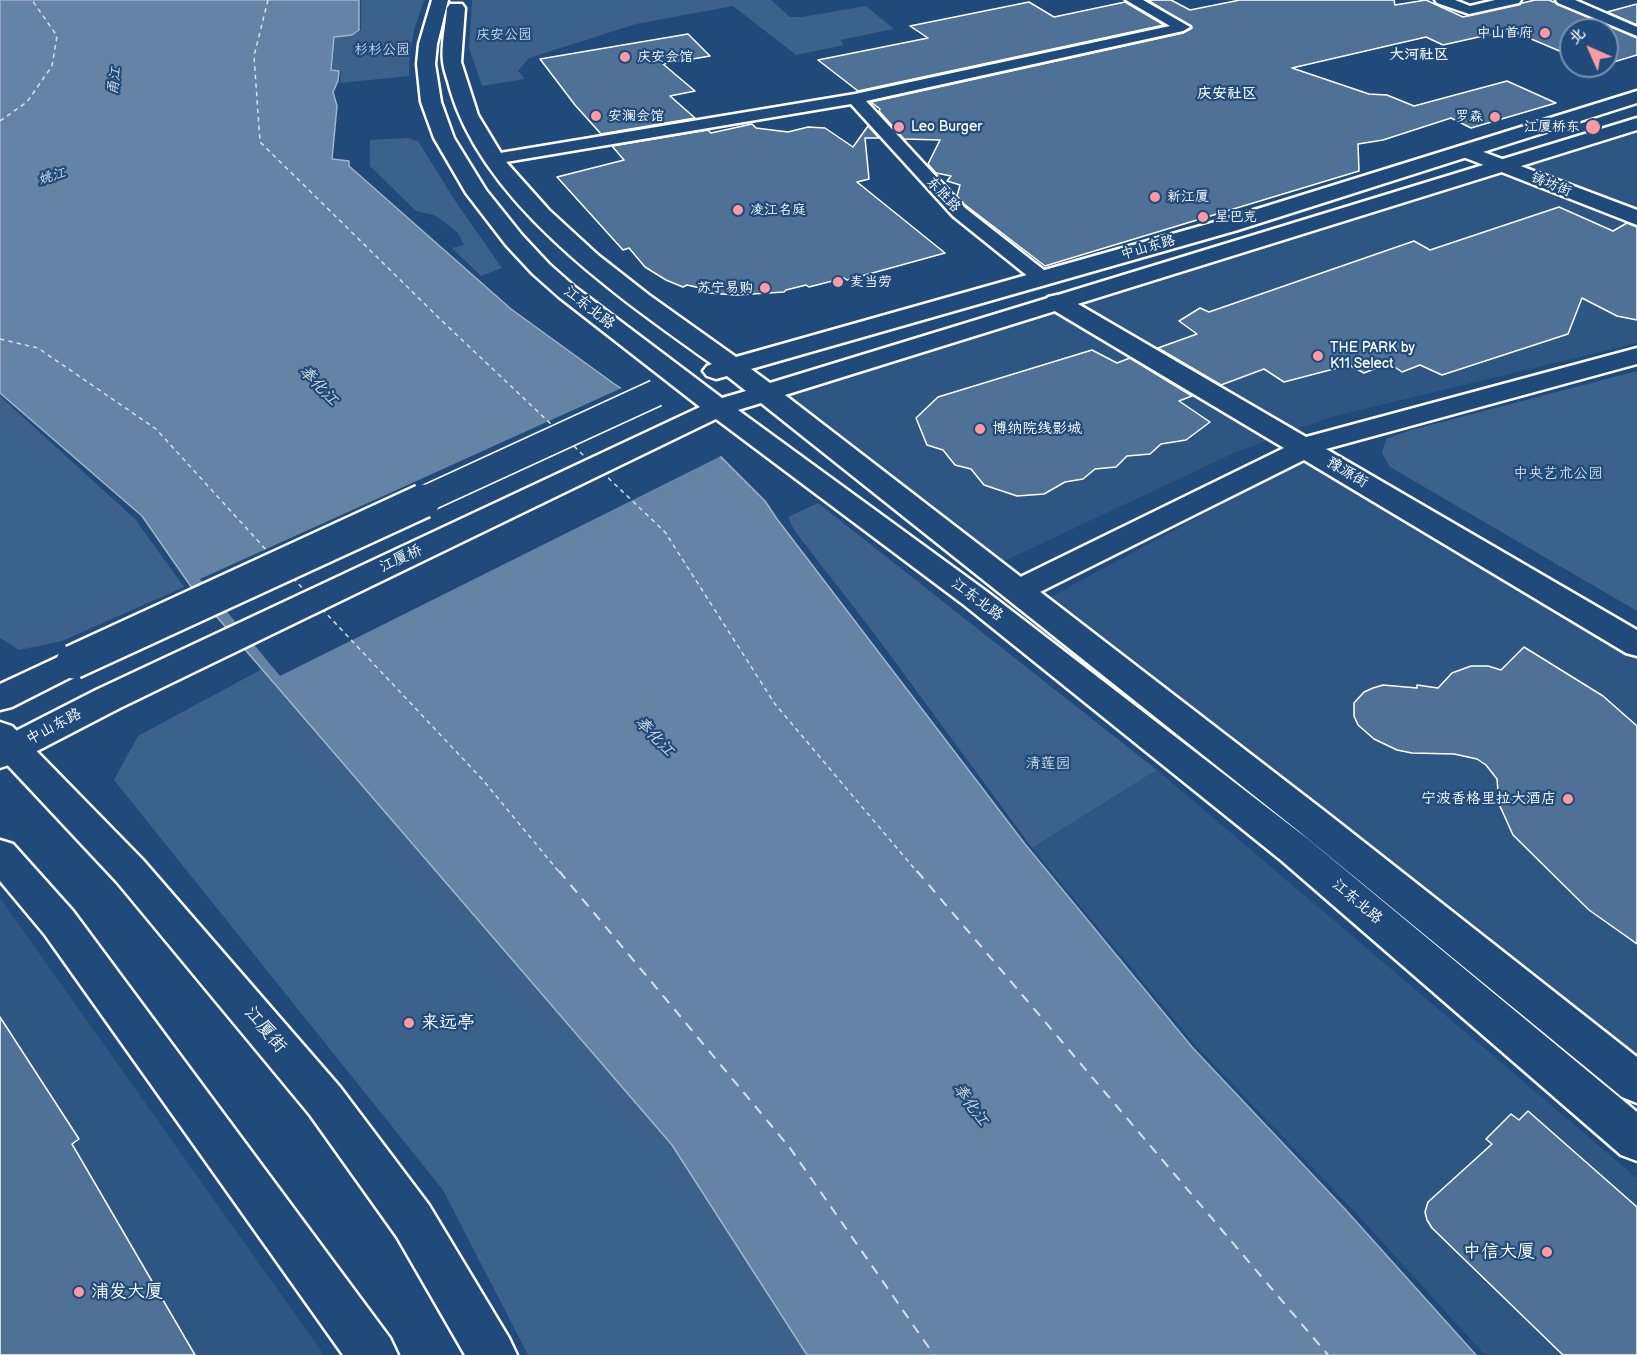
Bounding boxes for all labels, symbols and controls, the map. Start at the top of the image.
north arrow [1559,18,1619,78]
text: 北 [1565,24,1590,49]
place label: 中山首府 [1477,25,1533,41]
marker: 中山首府 [1538,26,1552,40]
park label: 庆安公园 [476,27,532,43]
park label: 杉杉公园 [354,42,410,58]
district label: 大河社区 [1389,46,1449,64]
place label: 庆安会馆 [637,49,693,65]
marker: 庆安会馆 [618,50,632,64]
water label: 甬江 [105,66,125,96]
district label: 庆安社区 [1197,85,1257,103]
place label: 安澜会馆 [608,108,664,124]
marker: 安澜会馆 [589,109,603,123]
place label: 罗森 [1455,109,1483,125]
marker: 罗森 [1488,110,1502,124]
marker: 江厦桥东 [1584,118,1602,136]
place label: Leo Burger [911,119,982,135]
place label: 江厦桥东 [1524,119,1580,135]
marker: Leo Burger [892,120,906,134]
water label: 姚江 [36,165,68,189]
street label: 铸坊街 [1528,169,1574,201]
street label: 东胜路 [923,174,963,216]
place label: 新江厦 [1167,189,1209,205]
marker: 新江厦 [1148,190,1162,204]
place label: 凌江名庭 [750,202,806,218]
marker: 凌江名庭 [731,203,745,217]
place label: 星巴克 [1215,209,1257,225]
marker: 星巴克 [1196,210,1210,224]
street label: 中山东路 [1119,232,1177,264]
place label: 麦当劳 [850,274,892,290]
marker: 麦当劳 [831,275,845,289]
place label: 苏宁易购 [697,280,753,296]
marker: 苏宁易购 [758,281,772,295]
street label: 江东北路 [560,282,618,334]
place label: THE PARK by K11 Select [1330,340,1415,372]
marker: THE PARK by K11 Select [1311,349,1325,363]
water label: 奉化江 [294,362,342,410]
place label: 博纳院线影城 [992,420,1082,438]
marker: 博纳院线影城 [973,422,987,436]
street label: 豫源街 [1323,454,1371,492]
park label: 中央艺术公园 [1513,465,1603,483]
street label: 江厦桥 [377,541,425,577]
street label: 江东北路 [948,575,1006,625]
street label: 中山东路 [23,705,85,749]
water label: 奉化江 [630,713,678,761]
park label: 清莲园 [1026,755,1070,773]
place label: 宁波香格里拉大酒店 [1421,790,1556,808]
marker: 宁波香格里拉大酒店 [1561,792,1575,806]
street label: 江东北路 [1328,876,1386,928]
street label: 江厦街 [239,1002,291,1058]
place label: 来远亭 [421,1012,475,1034]
marker: 来远亭 [402,1016,416,1030]
water label: 奉化江 [948,1080,992,1130]
place label: 中信大厦 [1463,1241,1535,1263]
marker: 中信大厦 [1540,1245,1554,1259]
place label: 浦发大厦 [91,1281,163,1303]
marker: 浦发大厦 [72,1285,86,1299]

